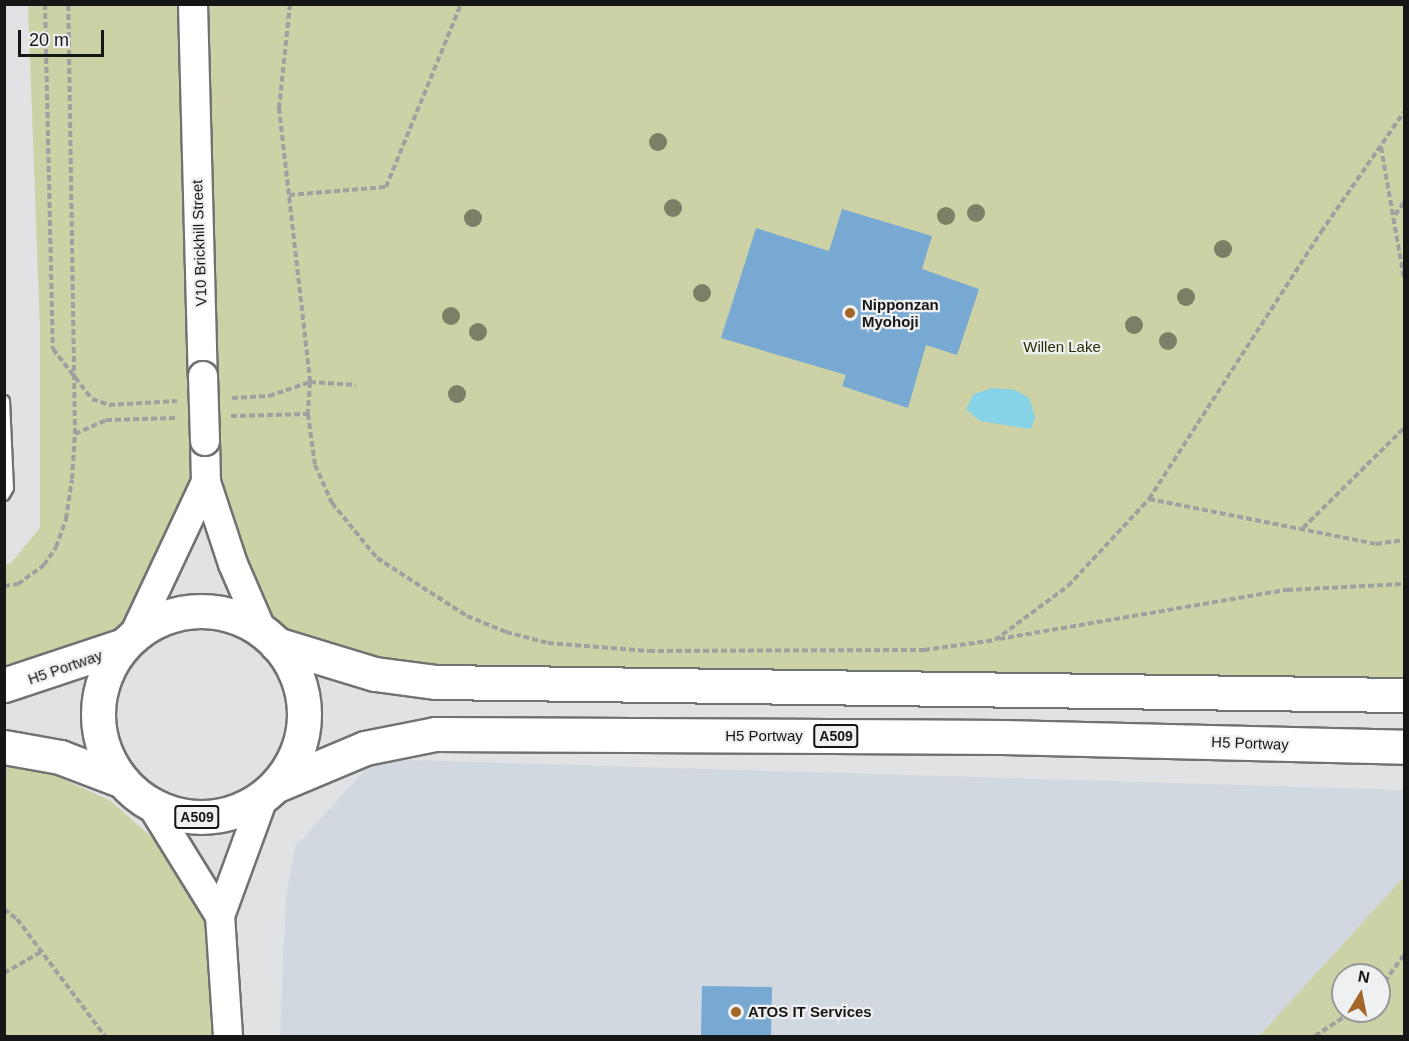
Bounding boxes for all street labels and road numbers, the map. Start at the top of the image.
street label: V10 Brickhill Street [188,179,210,307]
street label: H5 Portway [25,646,105,688]
road number: A509 [812,725,860,747]
street label: H5 Portway [725,727,803,745]
street label: H5 Portway [1211,733,1289,753]
road number: A509 [173,806,221,828]

